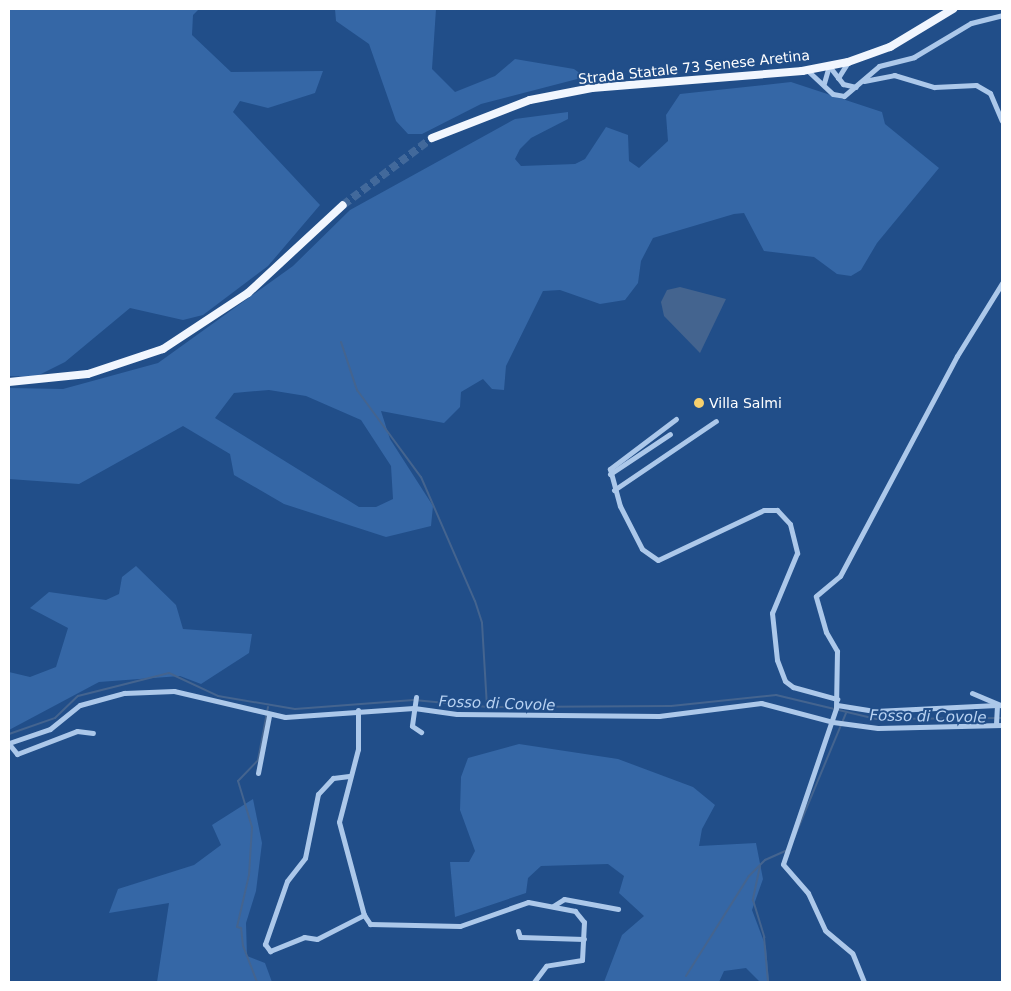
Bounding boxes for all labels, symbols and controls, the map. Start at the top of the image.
street label: Strada Statale 73 Senese Aretina [577,46,811,88]
place label: Villa Salmi [709,395,782,411]
marker: Villa Salmi [693,397,705,409]
water label: Fosso di Covole [438,693,556,715]
water label: Fosso di Covole [869,707,987,727]

